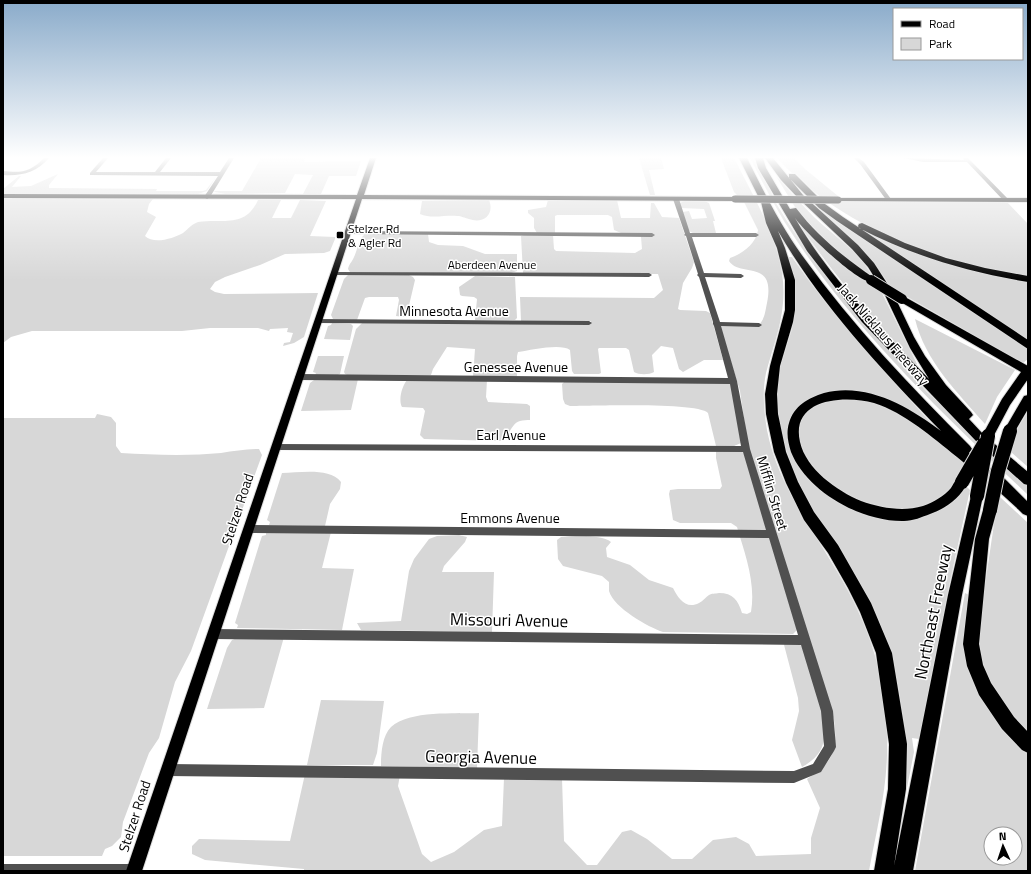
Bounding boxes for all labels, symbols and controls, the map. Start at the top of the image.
legend [893,8,1023,60]
text: Road [929,14,955,33]
text: Park [929,34,952,53]
place label: Stelzer Rd & Agler Rd [348,219,401,252]
marker: Stelzer Rd & Agler Rd [335,230,345,240]
street label: Aberdeen Avenue [448,255,536,274]
street label: Jack Nicklaus Freeway [834,278,935,390]
street label: Minnesota Avenue [399,300,509,321]
street label: Genessee Avenue [464,356,568,377]
street label: Earl Avenue [476,424,546,445]
street label: Mifflin Street [752,453,794,533]
street label: Stelzer Road [216,470,258,548]
street label: Emmons Avenue [460,507,560,528]
street label: Northeast Freeway [907,542,959,682]
street label: Missouri Avenue [450,606,568,634]
street label: Georgia Avenue [425,743,537,771]
street label: Stelzer Road [113,777,155,855]
north arrow [983,826,1023,866]
text: N [998,828,1007,844]

